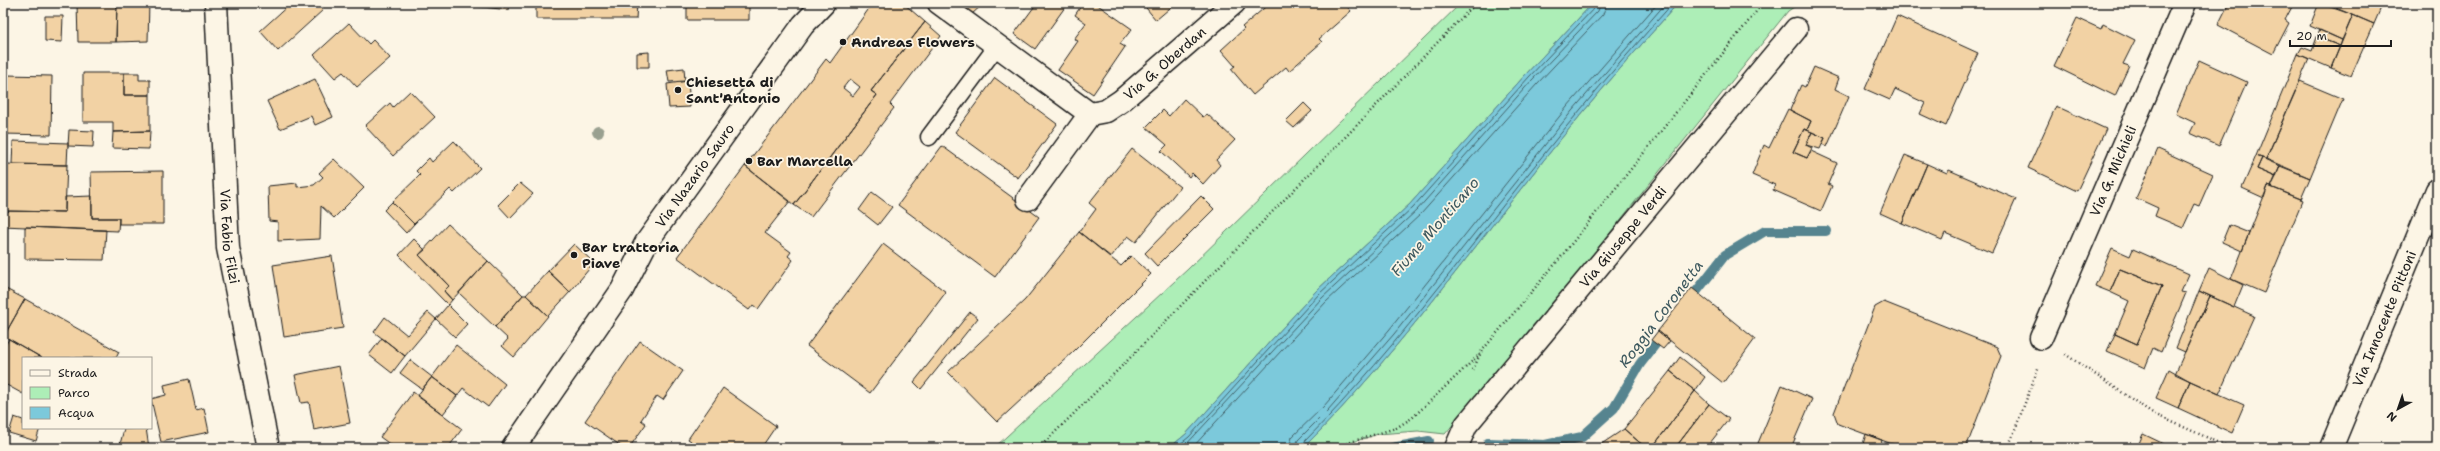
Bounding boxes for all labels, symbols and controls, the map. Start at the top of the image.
street label: Via G. Oberdan [1120,22,1210,104]
scale bar [2290,22,2391,48]
text: 20 m [2296,28,2327,44]
place label: Andreas Flowers [851,33,975,51]
marker: Andreas Flowers [838,37,848,47]
place label: Chiesetta di Sant'Antonio [686,73,780,107]
marker: Chiesetta di Sant'Antonio [673,85,683,95]
street label: Via Nazario Sauro [651,120,738,231]
street label: Via G. Michieli [2085,122,2140,219]
place label: Bar Marcella [757,152,853,170]
marker: Bar Marcella [744,156,754,166]
water label: Fiume Monticano [1386,173,1484,281]
street label: Via Giuseppe Verdi [1575,182,1670,291]
street label: Via Fabio Filzi [216,189,244,285]
place label: Bar trattoria Piave [582,238,679,272]
street label: Via Innocente Pittoni [2348,248,2420,389]
marker: Bar trattoria Piave [569,250,579,260]
water label: Roggia Coronetta [1614,256,1708,372]
legend [22,357,152,429]
text: Strada [58,365,98,381]
text: Parco [58,385,90,401]
north arrow [2378,389,2418,429]
text: Acqua [58,405,94,421]
text: N [2384,408,2400,425]

